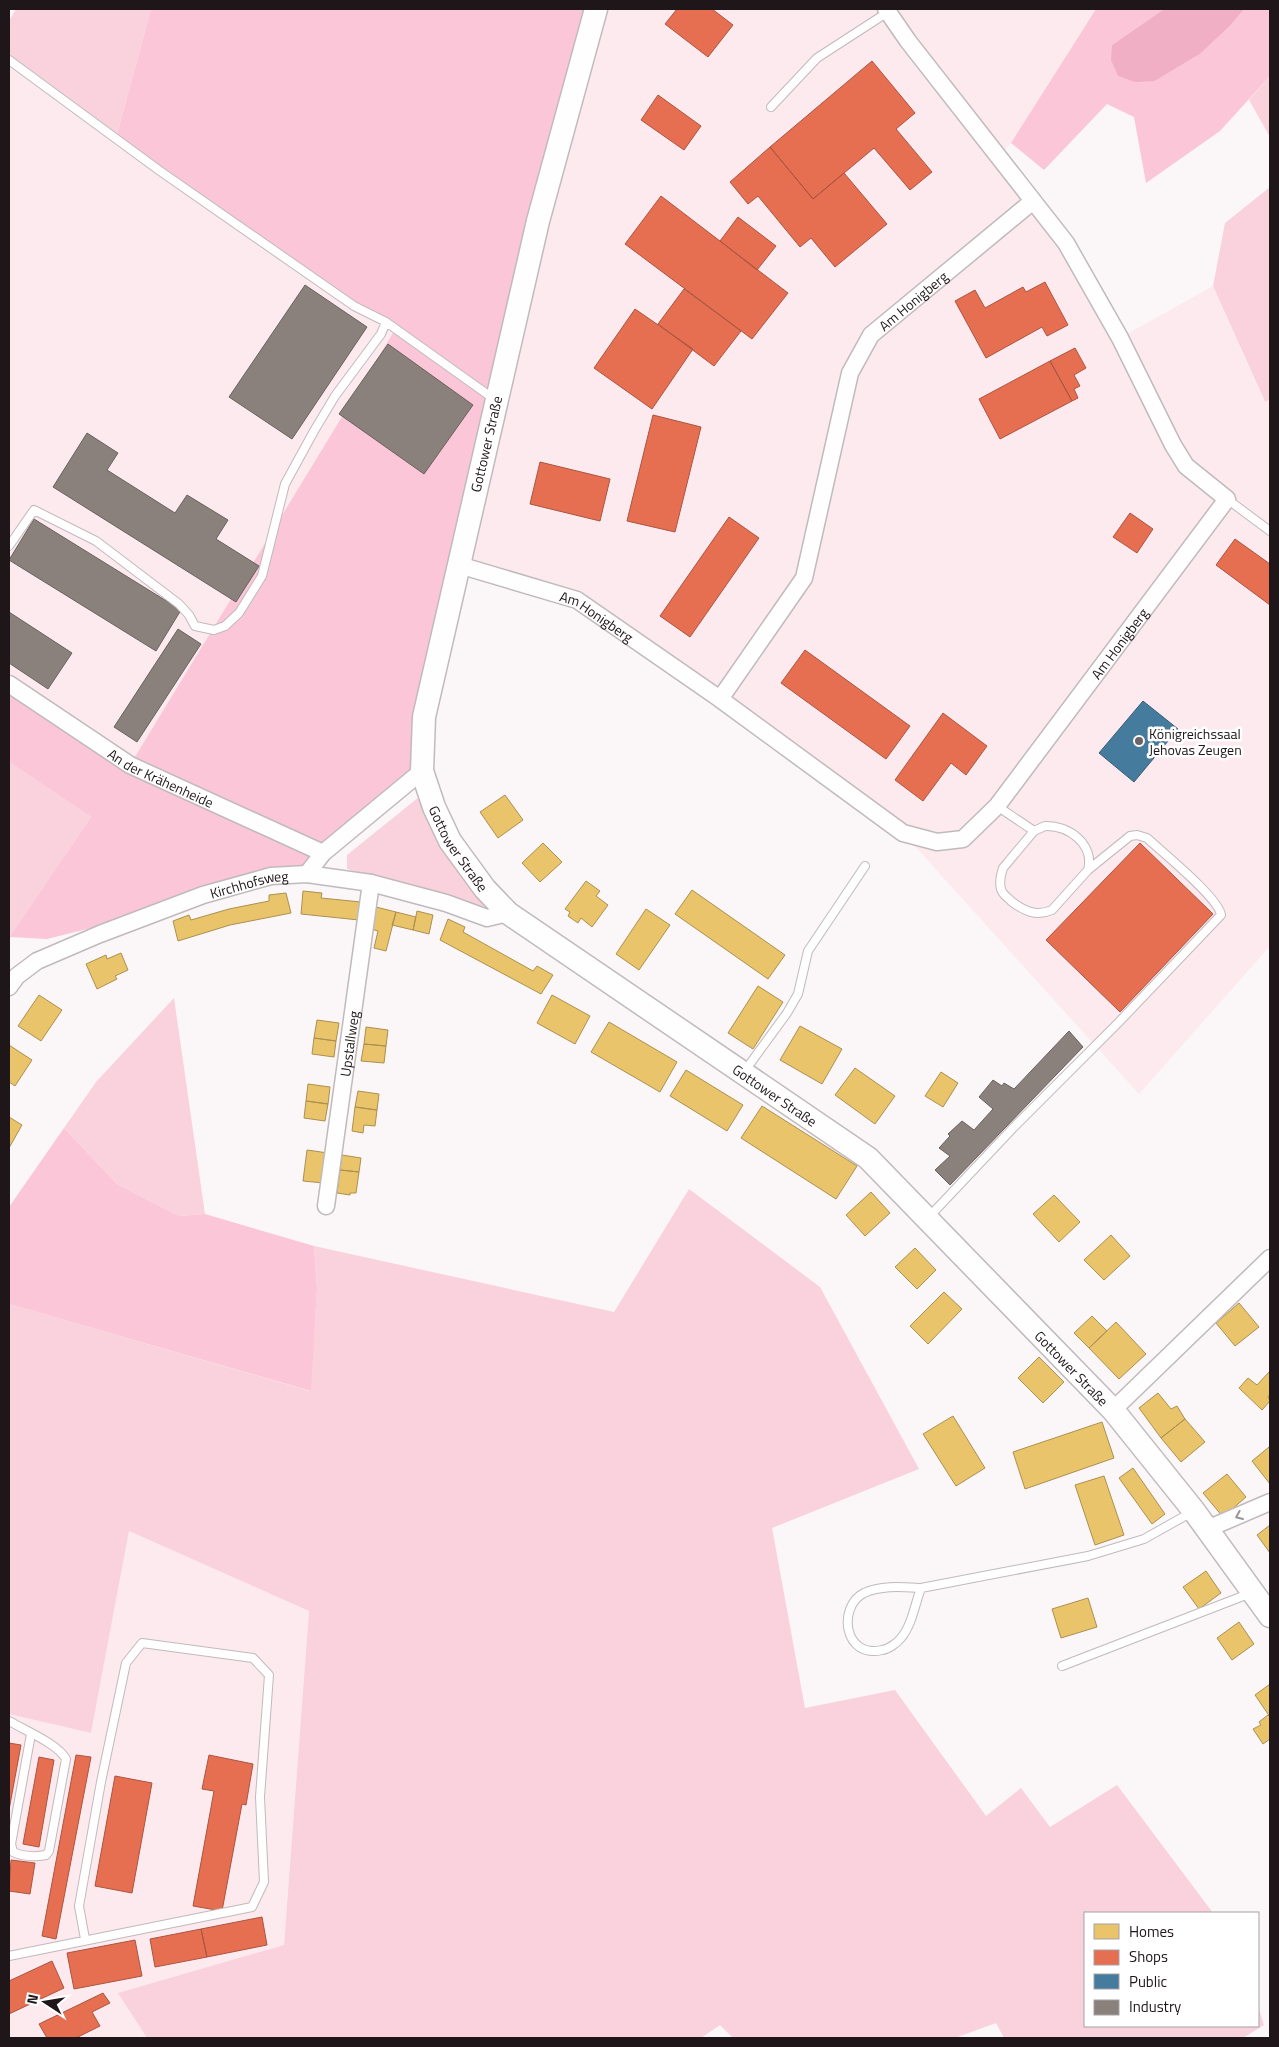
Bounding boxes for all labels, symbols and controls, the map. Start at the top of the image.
street label: Am Honigberg [874,266,952,335]
street label: Gottower Straße [465,394,507,494]
street label: Am Honigberg [558,585,638,647]
street label: Am Honigberg [1085,603,1153,683]
place label: Königreichssaal Jehovas Zeugen [1149,723,1242,760]
marker: Königreichssaal Jehovas Zeugen [1133,735,1145,747]
street label: An der Krähenheide [104,743,217,812]
street label: Gottower Straße [424,802,494,896]
street label: Kirchhofsweg [207,865,289,903]
street label: Upstallweg [334,1009,364,1078]
street label: Gottower Straße [729,1058,822,1131]
street label: Gottower Straße [1030,1325,1114,1410]
one-way arrow [1235,1510,1243,1520]
legend [1084,1912,1259,2027]
text: Homes [1129,1920,1174,1943]
text: Shops [1129,1945,1168,1968]
text: Public [1129,1970,1167,1993]
north arrow [20,1977,70,2027]
text: N [21,1992,43,2006]
text: Industry [1129,1995,1181,2018]

